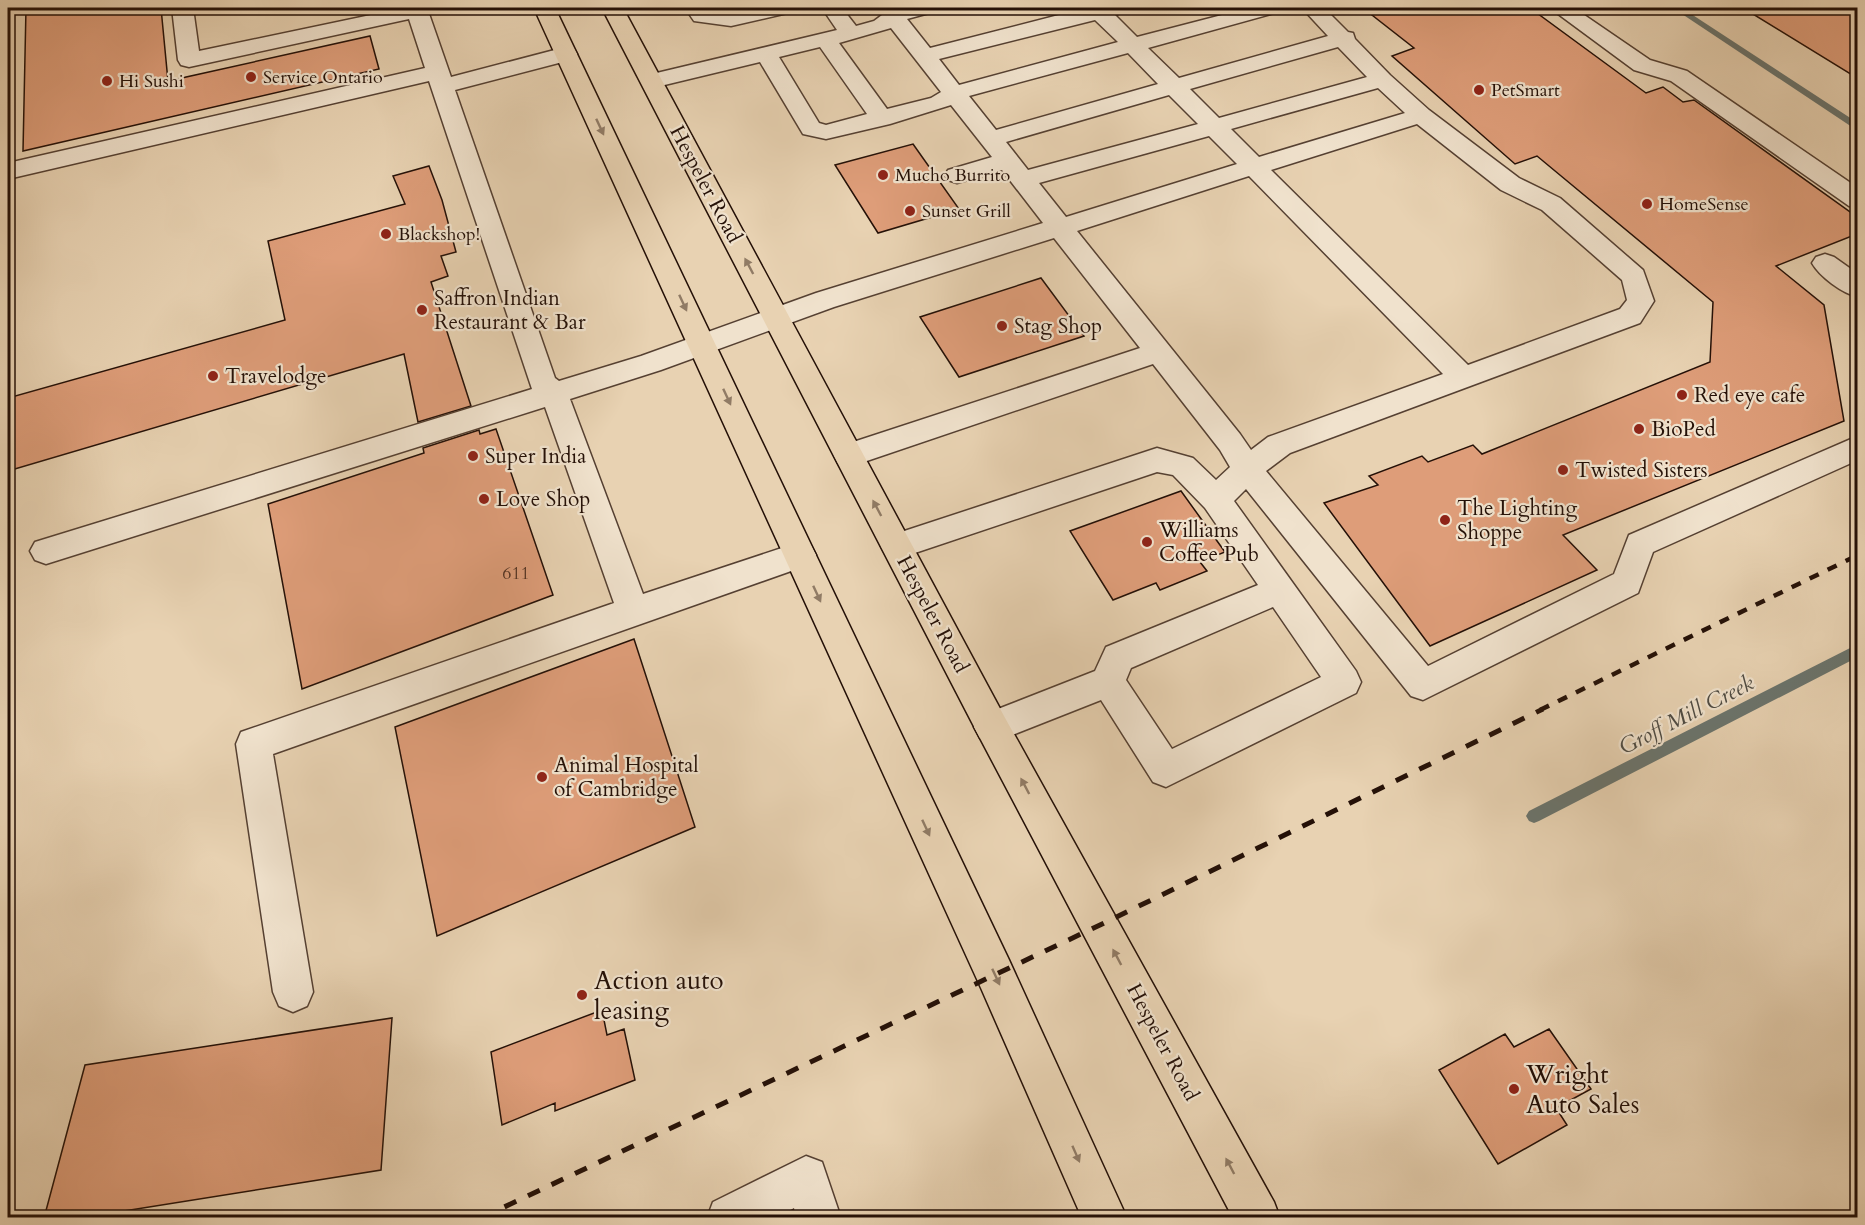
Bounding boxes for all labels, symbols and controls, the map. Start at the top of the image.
place label: Service Ontario [263,65,383,90]
place label: Hi Sushi [119,69,184,94]
marker: Service Ontario [244,70,258,84]
marker: Hi Sushi [100,74,114,88]
place label: PetSmart [1491,78,1560,103]
marker: PetSmart [1472,83,1486,97]
one-way arrow [595,118,604,135]
street label: Hespeler Road [662,120,749,248]
place label: Mucho Burrito [895,163,1010,188]
marker: Mucho Burrito [876,168,890,182]
place label: HomeSense [1659,192,1749,217]
marker: HomeSense [1640,197,1654,211]
place label: Sunset Grill [922,199,1011,224]
marker: Sunset Grill [903,204,917,218]
place label: Blackshop! [398,222,480,247]
marker: Blackshop! [379,227,393,241]
one-way arrow [744,257,754,274]
place label: Saffron Indian Restaurant & Bar [434,284,586,337]
one-way arrow [678,295,688,313]
marker: Saffron Indian Restaurant & Bar [415,303,429,317]
place label: Stag Shop [1014,312,1102,341]
marker: Stag Shop [995,319,1009,333]
place label: Travelodge [225,362,326,391]
marker: Travelodge [206,369,220,383]
place label: Red eye cafe [1694,381,1805,410]
marker: Red eye cafe [1675,388,1689,402]
one-way arrow [723,389,732,406]
place label: BioPed [1651,415,1716,444]
marker: BioPed [1632,422,1646,436]
place label: Super India [485,442,586,471]
marker: Super India [466,449,480,463]
place label: Twisted Sisters [1575,456,1707,485]
marker: Twisted Sisters [1556,463,1570,477]
place label: Love Shop [496,485,590,514]
marker: Love Shop [477,492,491,506]
place label: The Lighting Shoppe [1457,494,1577,547]
one-way arrow [872,499,882,516]
marker: The Lighting Shoppe [1438,513,1452,527]
place label: Williams Coffee Pub [1158,516,1259,569]
marker: Williams Coffee Pub [1140,535,1154,549]
street label: Hespeler Road [889,550,976,678]
house number: 611 [502,561,530,586]
one-way arrow [813,585,822,602]
water label: Groff Mill Creek [1614,668,1759,762]
place label: Animal Hospital of Cambridge [554,751,699,804]
marker: Animal Hospital of Cambridge [535,770,549,784]
one-way arrow [1020,777,1030,794]
one-way arrow [922,820,931,837]
one-way arrow [1112,949,1122,966]
place label: Action auto leasing [594,963,723,1028]
one-way arrow [991,968,1001,986]
street label: Hespeler Road [1119,978,1206,1106]
marker: Action auto leasing [575,988,589,1002]
place label: Wright Auto Sales [1525,1057,1639,1122]
marker: Wright Auto Sales [1507,1082,1521,1096]
one-way arrow [1071,1146,1081,1164]
one-way arrow [1225,1157,1235,1174]

